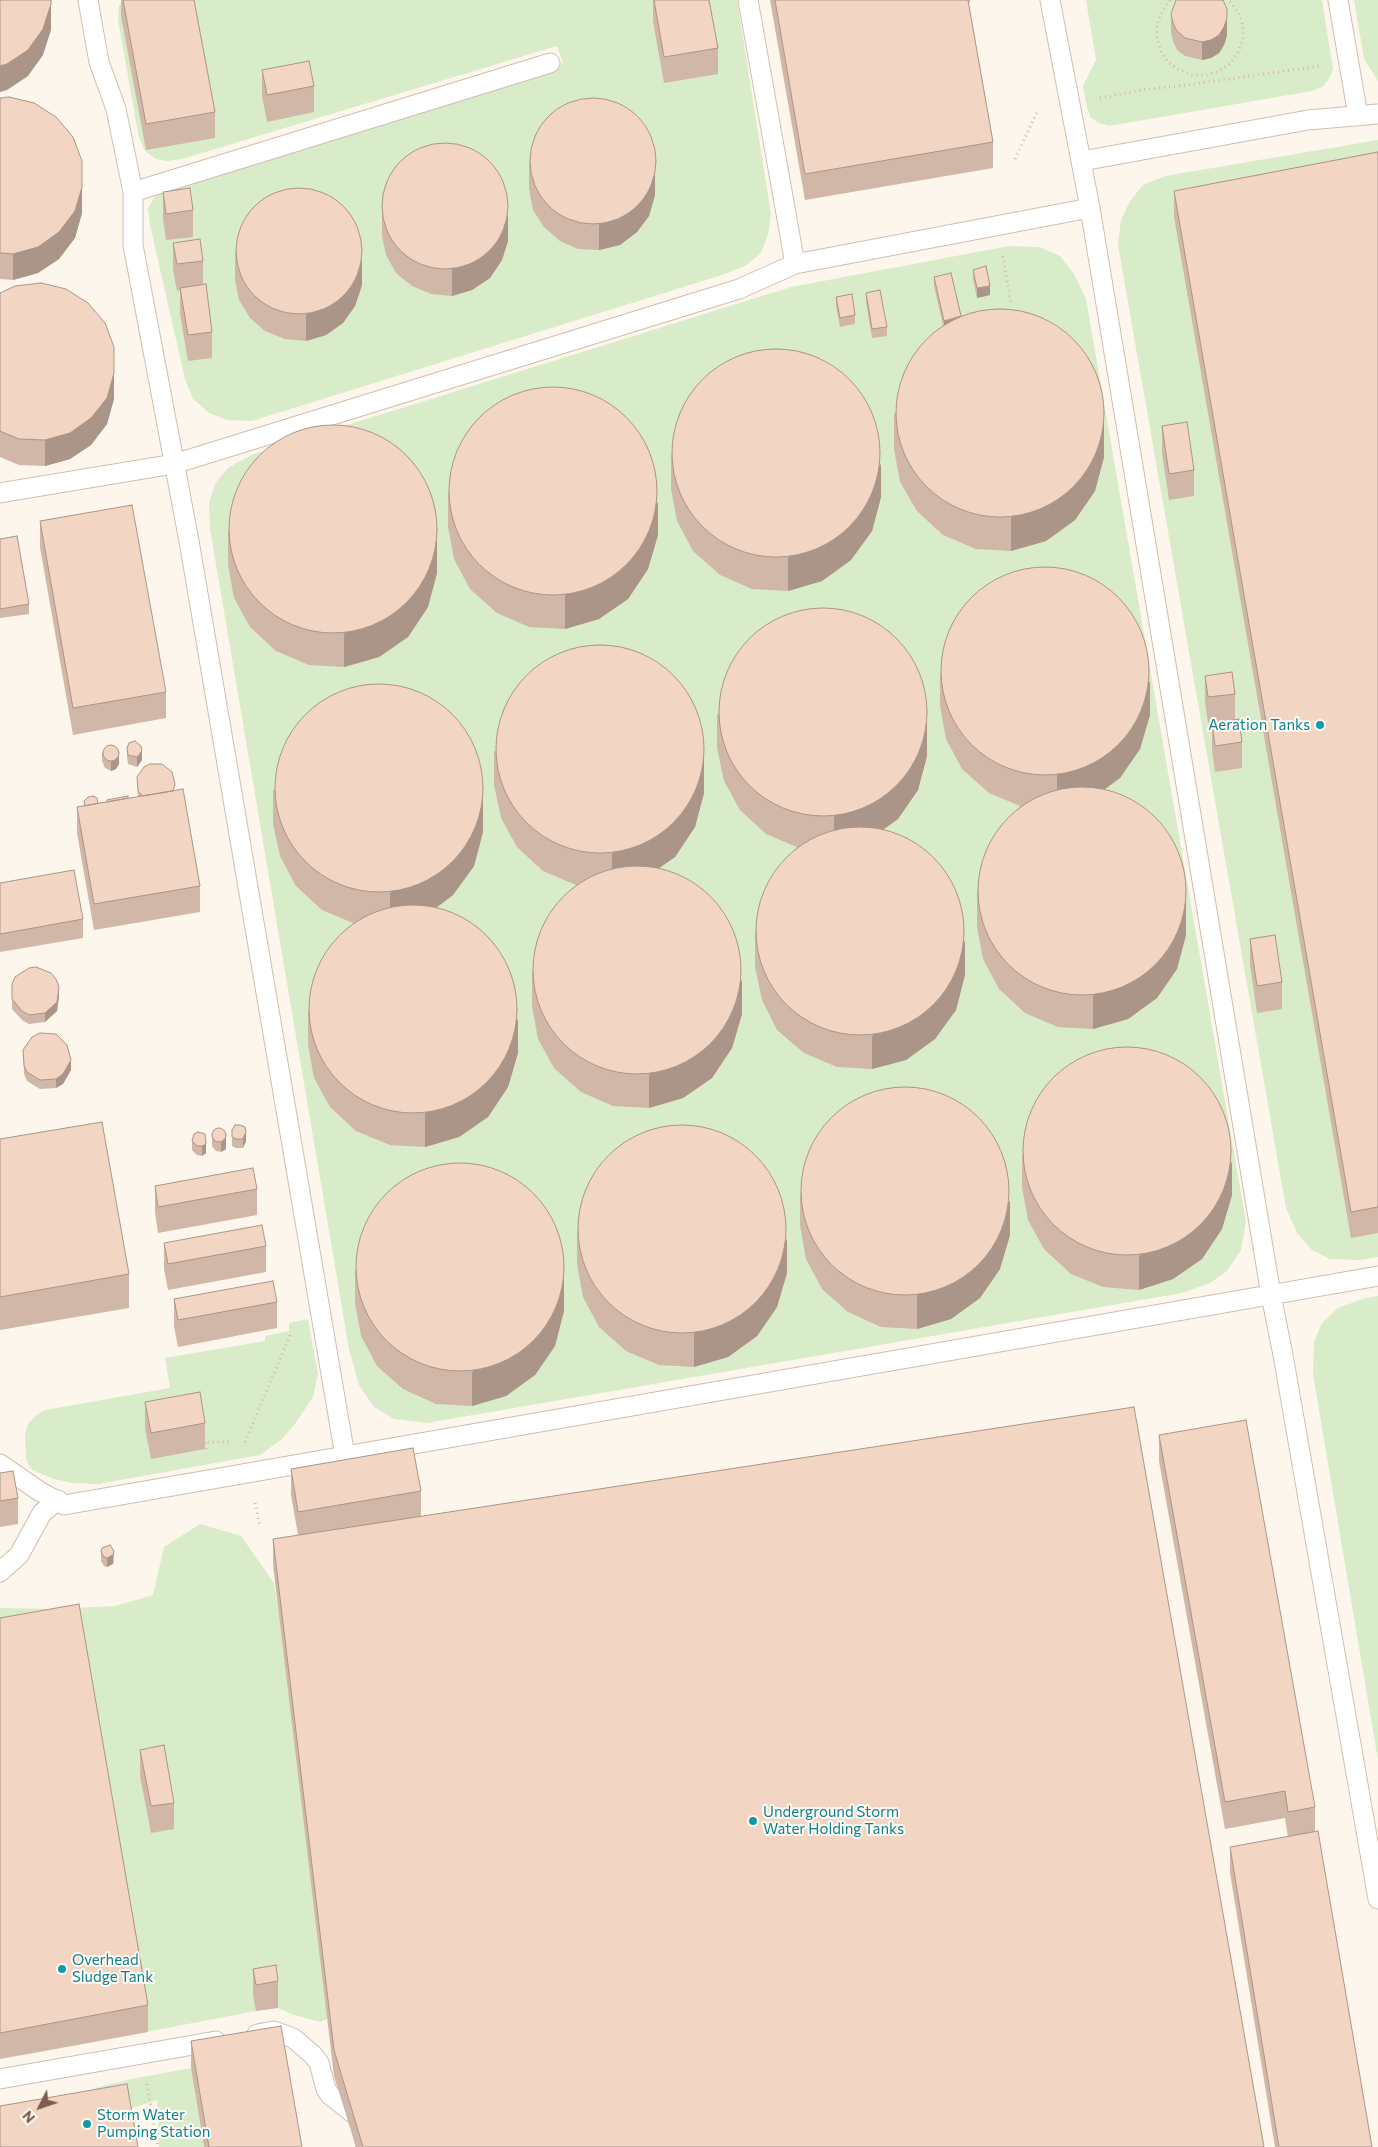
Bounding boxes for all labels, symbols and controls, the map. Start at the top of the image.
place label: Aeration Tanks [1208,716,1310,734]
marker: Aeration Tanks [1314,719,1326,731]
place label: Underground Storm Water Holding Tanks [763,1803,904,1838]
marker: Underground Storm Water Holding Tanks [747,1815,759,1827]
place label: Overhead Sludge Tank [72,1951,153,1986]
marker: Overhead Sludge Tank [56,1963,68,1975]
north arrow [15,2082,65,2132]
place label: Storm Water Pumping Station [97,2106,210,2141]
text: N [18,2108,38,2127]
marker: Storm Water Pumping Station [81,2118,93,2130]

